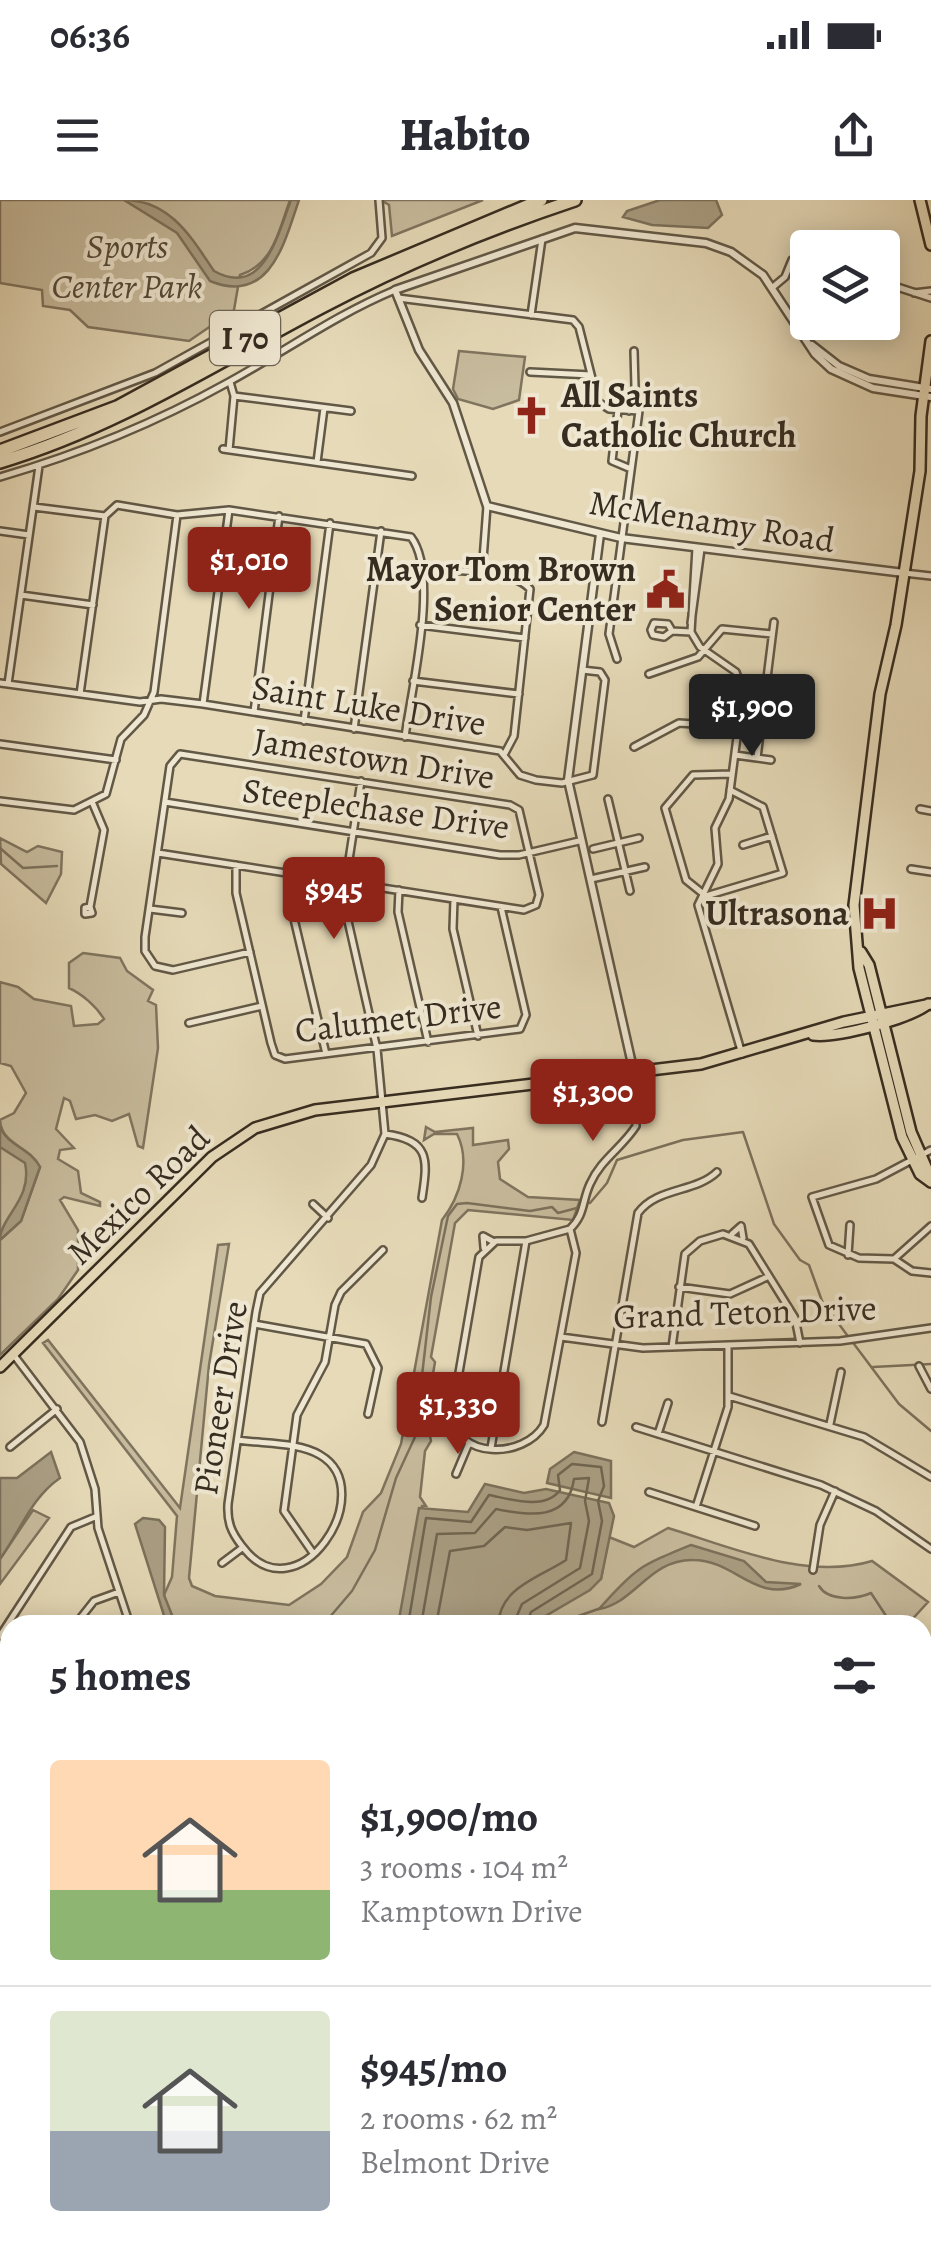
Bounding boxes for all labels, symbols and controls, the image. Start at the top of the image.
text: 06:36 [50,9,130,61]
text: Habito [400,104,531,166]
icon: menu [50,108,105,163]
icon: share [826,108,881,163]
park label: Sports Center Park [51,222,203,310]
map controls [790,230,900,340]
button: layers [790,230,900,340]
road number: I 70 [210,311,280,365]
place label: All Saints Catholic Church [560,371,797,459]
church icon: All Saints Catholic Church [510,394,552,436]
street label: McMenamy Road [586,478,838,564]
pin: $1,010 [168,527,330,612]
text: $1,010 [210,537,288,581]
place label: Mayor Tom Brown Senior Center [366,545,636,633]
public building icon: Mayor Tom Brown Senior Center [645,568,687,610]
street label: Saint Luke Drive [249,663,489,747]
pin: $1,900 [671,674,833,759]
text: $1,900 [711,684,793,728]
street label: Jamestown Drive [250,715,498,801]
street label: Steeplechase Drive [239,765,513,851]
pin: $945 [275,857,393,942]
text: $945 [305,867,363,911]
place label: Ultrasona [705,889,849,937]
hospital icon: Ultrasona [858,892,900,934]
street label: Calumet Drive [292,982,504,1054]
pin: $1,300 [512,1059,674,1144]
text: $1,300 [553,1069,633,1113]
street label: Mexico Road [56,1114,220,1275]
street label: Grand Teton Drive [613,1283,877,1341]
street label: Pioneer Drive [181,1298,259,1498]
pin: $1,330 [377,1372,539,1457]
text: $1,330 [419,1382,497,1426]
text: 5 homes [50,1647,191,1704]
icon: filters [827,1648,882,1703]
text: $1,900/mo [360,1788,538,1845]
icon: home [130,1800,250,1920]
text: 3 rooms · 104 m² [360,1845,568,1889]
text: Kamptown Drive [360,1889,582,1933]
text: $945/mo [360,2039,507,2096]
icon: home [130,2051,250,2171]
text: 2 rooms · 62 m² [360,2096,557,2140]
text: Belmont Drive [360,2140,550,2184]

